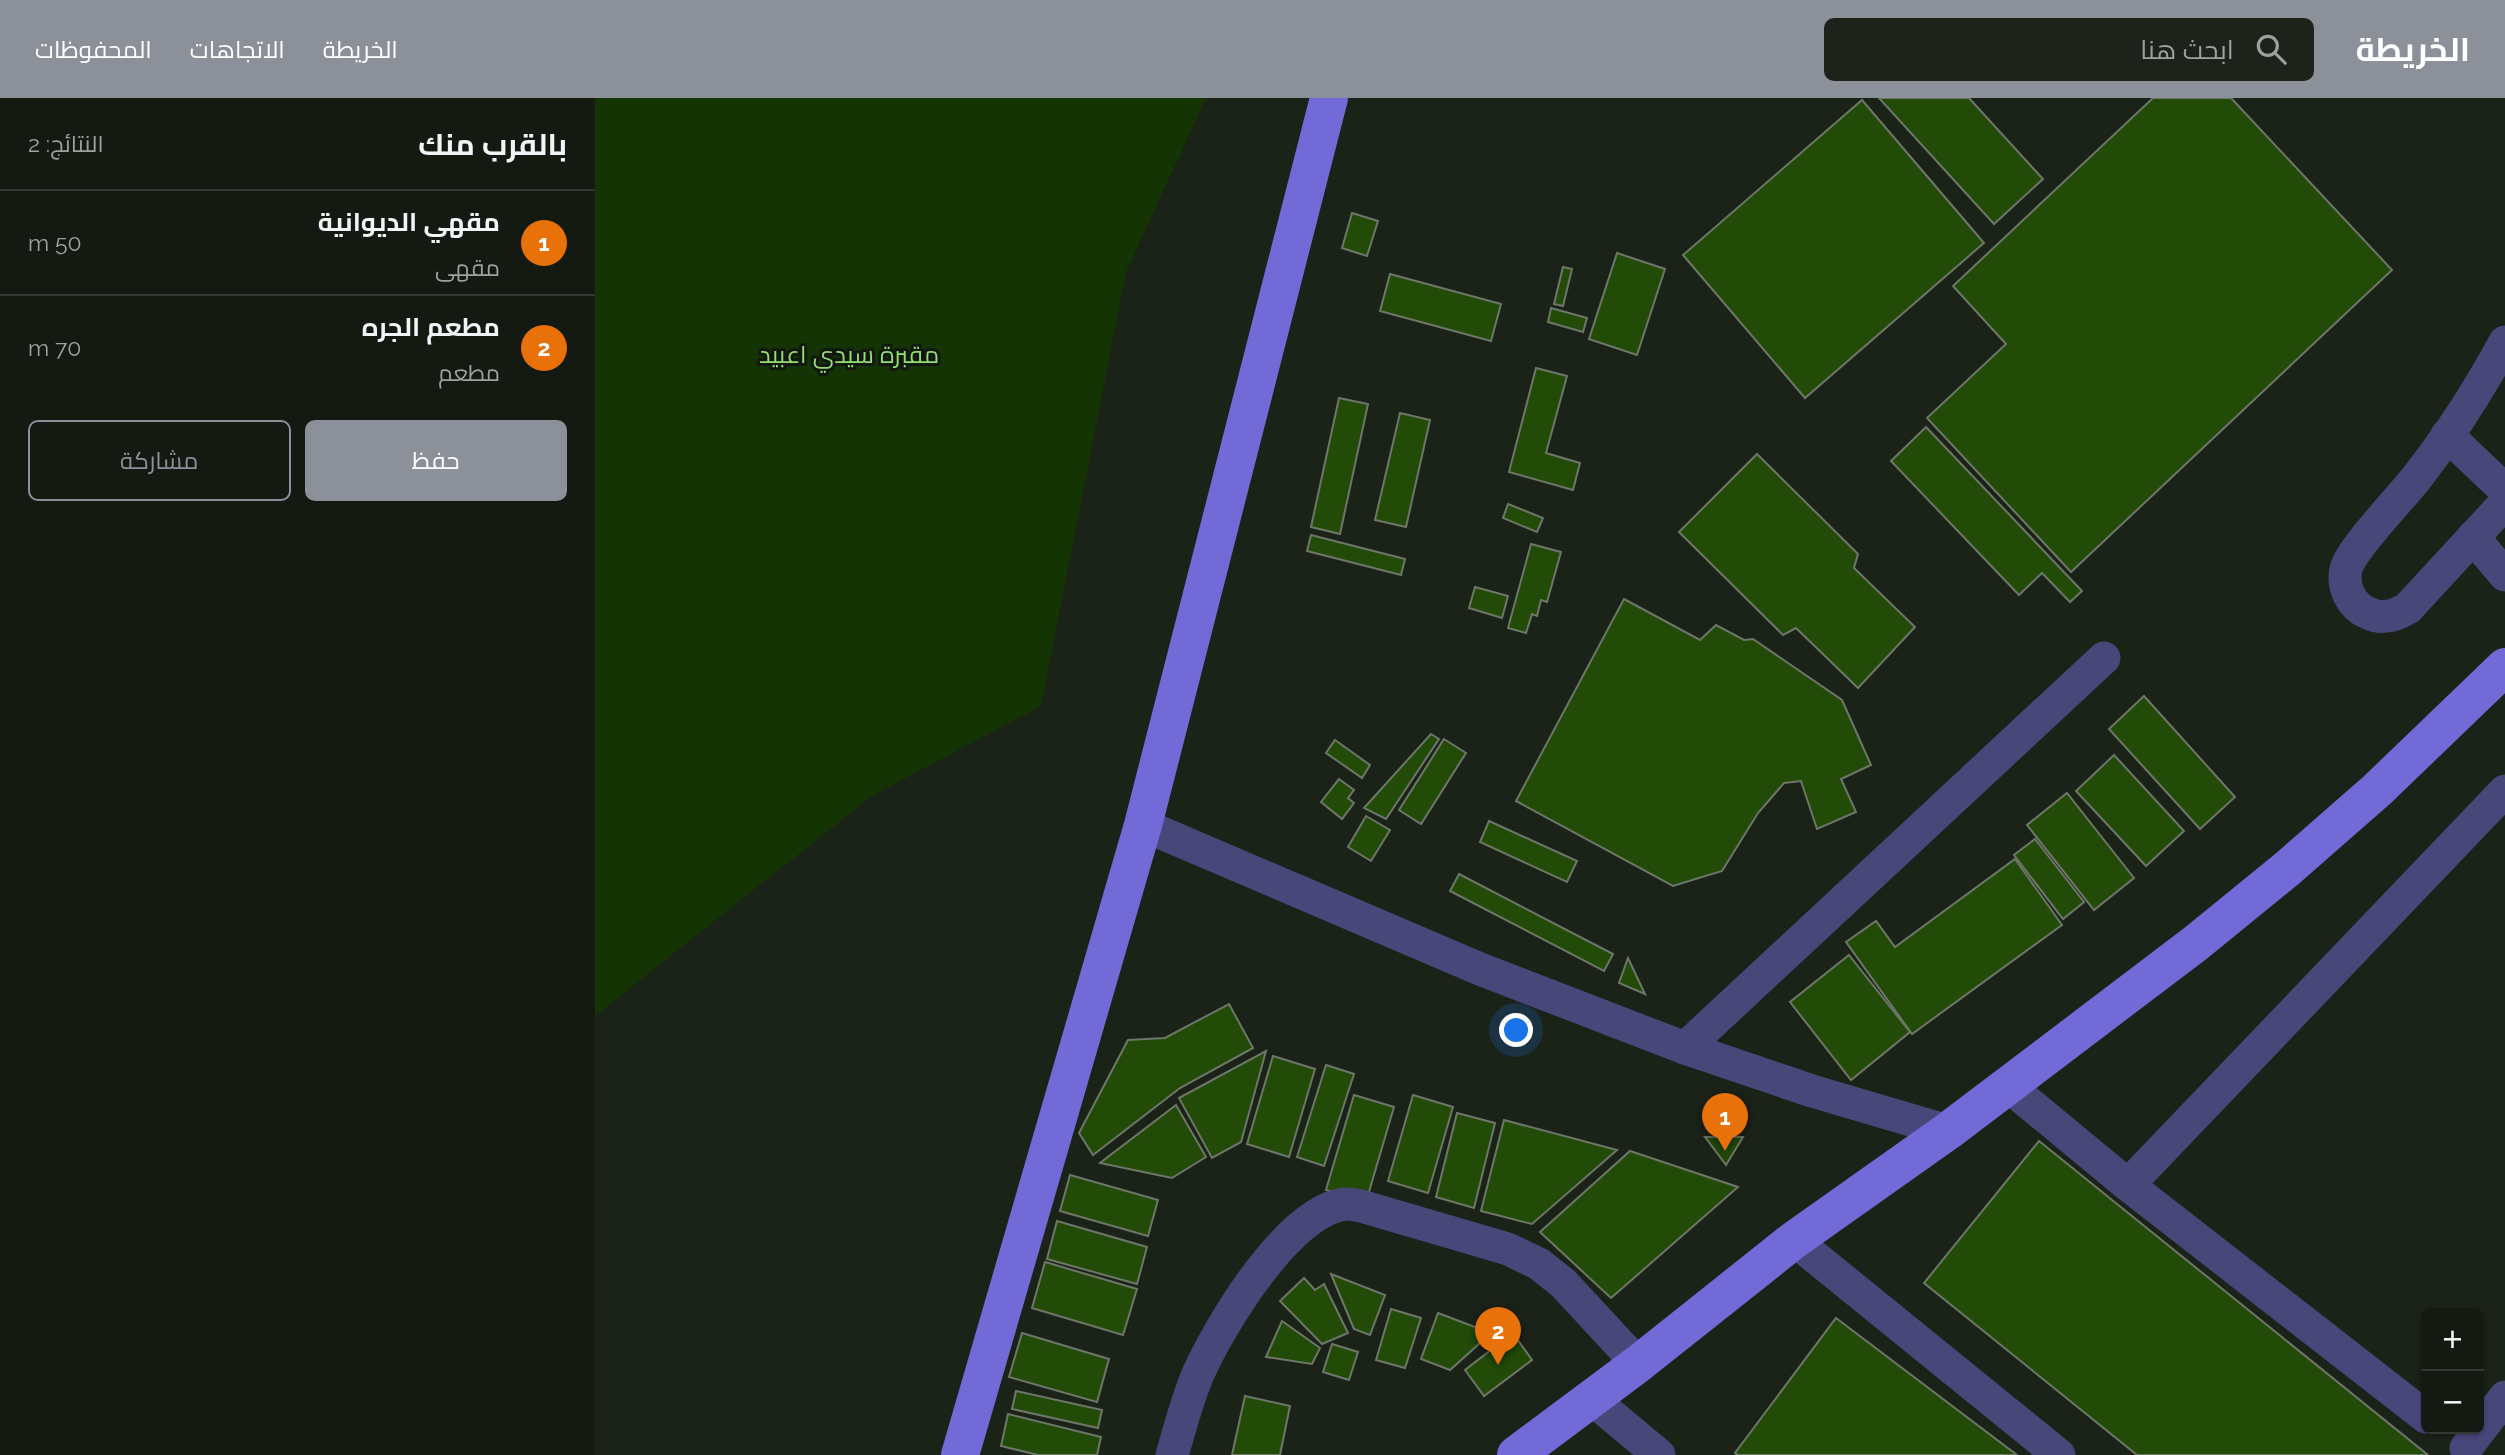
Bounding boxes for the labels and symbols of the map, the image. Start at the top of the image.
park label: مقبرة سيدي اعبيد [759,340,939,373]
your location [1499,1013,1533,1047]
pin: 1 [1702,1093,1748,1151]
pin: 2 [1475,1307,1521,1365]

